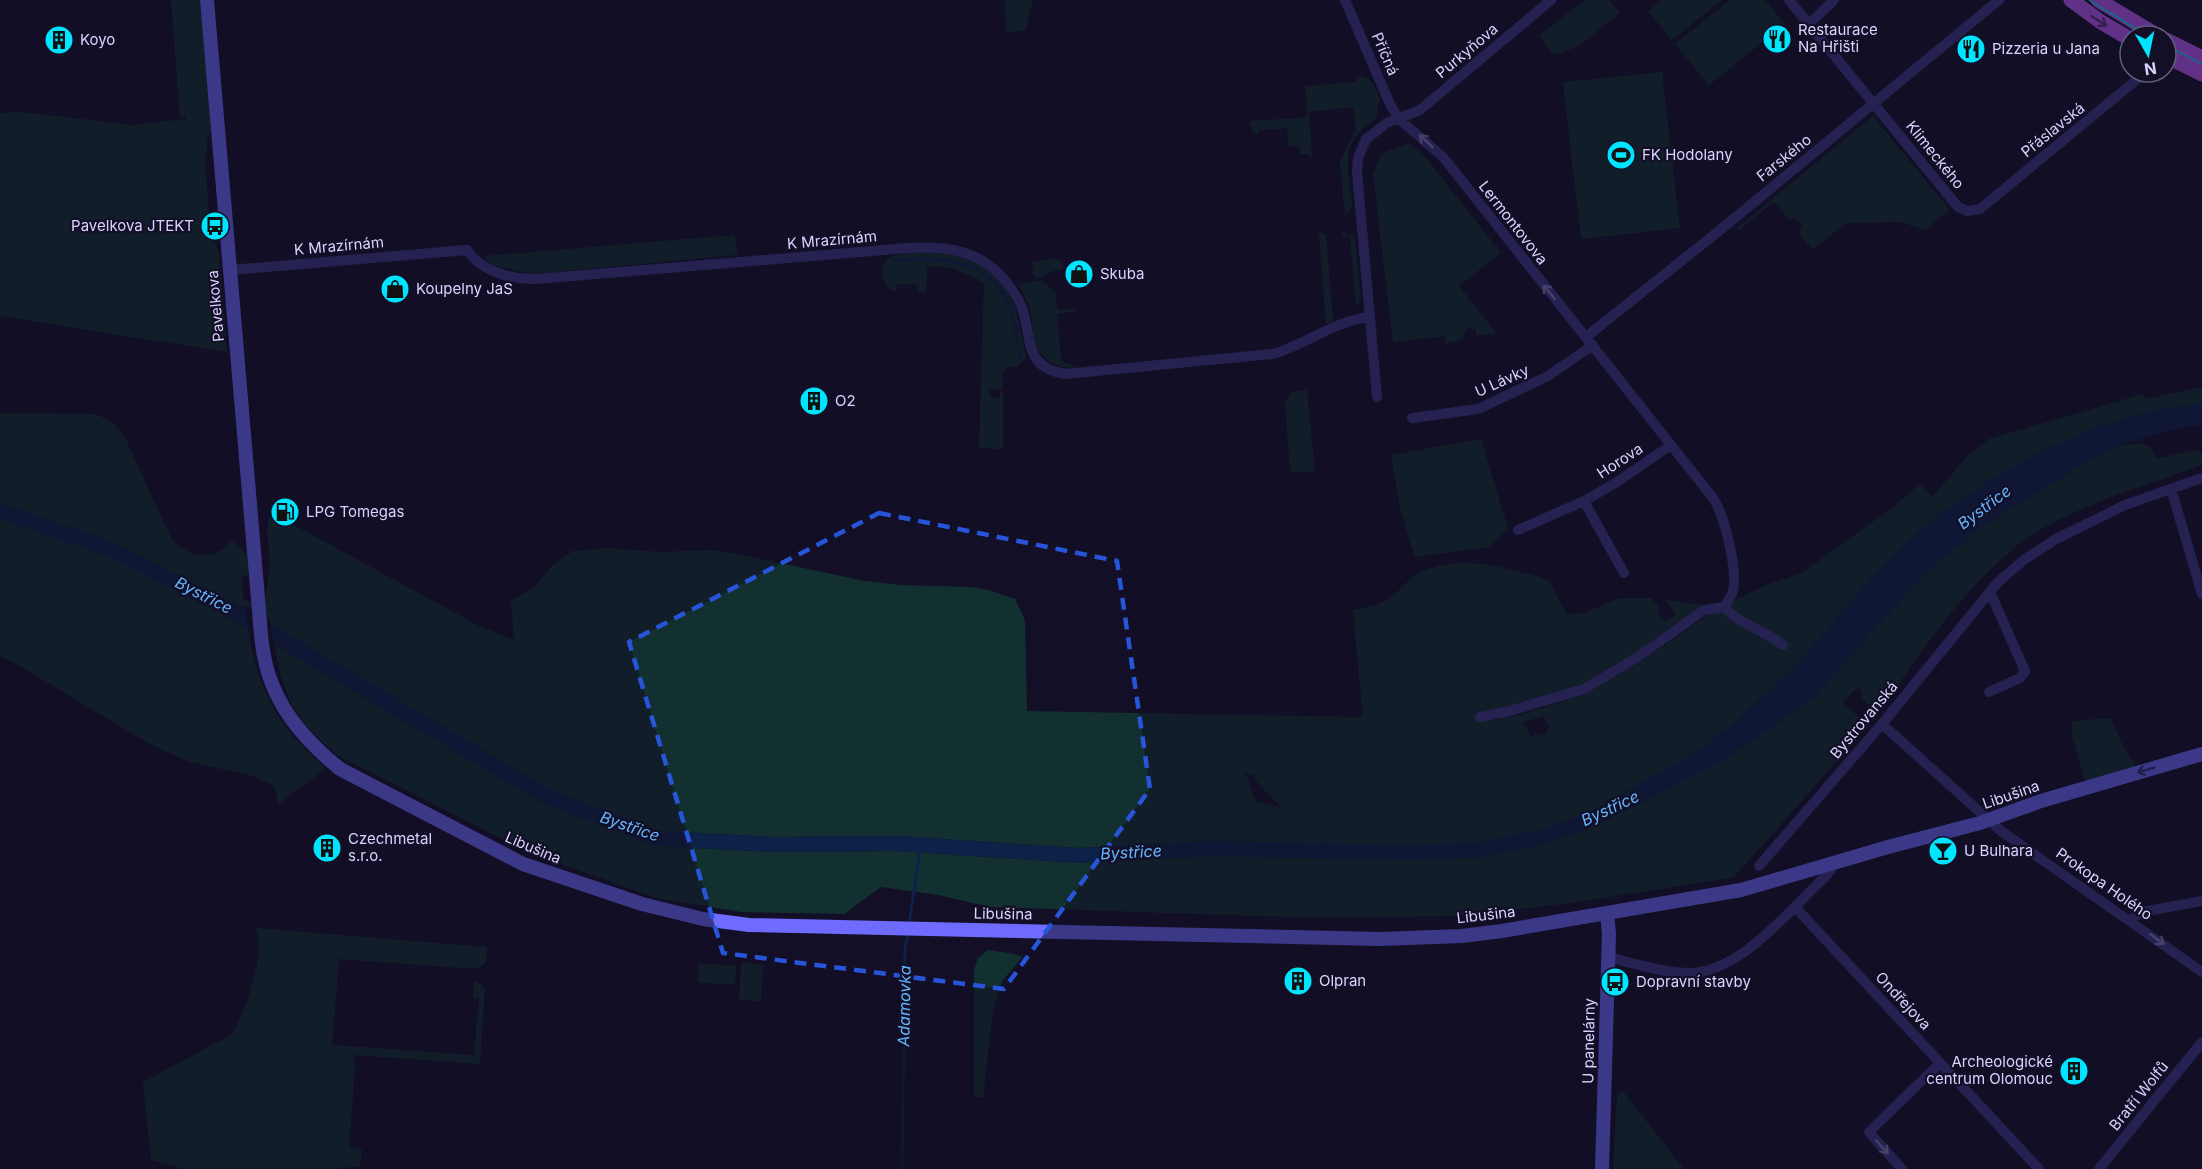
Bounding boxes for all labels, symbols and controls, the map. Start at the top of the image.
one-way arrow [2091,14,2108,27]
street label: Purkyňova [1432,19,1502,82]
place label: Restaurace Na Hřišti [1798,20,1878,56]
restaurant icon: Restaurace Na Hřišti [1761,23,1793,55]
building icon: Koyo [43,24,75,56]
north arrow [2118,24,2178,84]
street label: Příčná [1368,29,1403,78]
place label: Koyo [80,30,115,49]
restaurant icon: Pizzeria u Jana [1955,33,1987,65]
place label: Pizzeria u Jana [1992,39,2100,58]
text: N [2143,58,2158,80]
street label: Přáslavská [2017,98,2088,161]
street label: Klimeckého [1902,117,1969,193]
street label: Farského [1752,130,1815,185]
one-way arrow [1419,134,1434,148]
sports icon: FK Hodolany [1605,139,1637,171]
place label: FK Hodolany [1642,145,1733,164]
street label: Lermontovova [1475,177,1552,268]
bus stop icon: Pavelkova JTEKT [199,210,231,242]
place label: Pavelkova JTEKT [71,216,194,235]
street label: K Mrazírnám [786,226,878,253]
street label: K Mrazírnám [293,232,385,259]
shop icon: Skuba [1063,258,1095,290]
place label: Skuba [1100,264,1144,283]
street label: Pavelkova [203,270,228,343]
shop icon: Koupelny JaS [379,273,411,305]
place label: Koupelny JaS [416,279,513,298]
one-way arrow [1542,285,1556,300]
street label: U Lávky [1472,360,1532,401]
building icon: O2 [798,385,830,417]
place label: O2 [835,391,856,410]
street label: Horova [1593,439,1646,482]
water label: Bystřice [1953,480,2015,534]
fuel station icon: LPG Tomegas [269,496,301,528]
place label: LPG Tomegas [306,502,404,521]
water label: Bystřice [172,572,236,618]
street label: Bystrovanská [1826,677,1902,762]
one-way arrow [2137,765,2156,776]
street label: Libušina [1980,776,2042,813]
water label: Bystřice [1578,786,1642,830]
water label: Bystřice [598,807,662,845]
street label: Libušina [502,827,564,868]
place label: Czechmetal s.r.o. [348,829,432,865]
building icon: Czechmetal s.r.o. [311,832,343,864]
bar icon: U Bulhara [1927,835,1959,867]
water label: Bystřice [1100,840,1162,864]
place label: U Bulhara [1964,841,2033,860]
street label: Prokopa Holého [2052,843,2156,924]
street label: Libušina [1455,901,1516,928]
street label: Libušina [973,903,1033,924]
one-way arrow [2148,933,2164,945]
water label: Adamovka [893,965,915,1048]
building icon: Olpran [1282,965,1314,997]
bus stop icon: Dopravní stavby [1599,966,1631,998]
street label: Ondřejova [1872,968,1935,1034]
place label: Olpran [1319,971,1366,990]
place label: Dopravní stavby [1636,972,1751,991]
street label: U panelárny [1578,997,1599,1084]
place label: Archeologické centrum Olomouc [1926,1052,2053,1088]
building icon: Archeologické centrum Olomouc [2058,1055,2090,1087]
street label: Bratří Wolfů [2105,1057,2172,1134]
one-way arrow [1875,1139,1889,1154]

